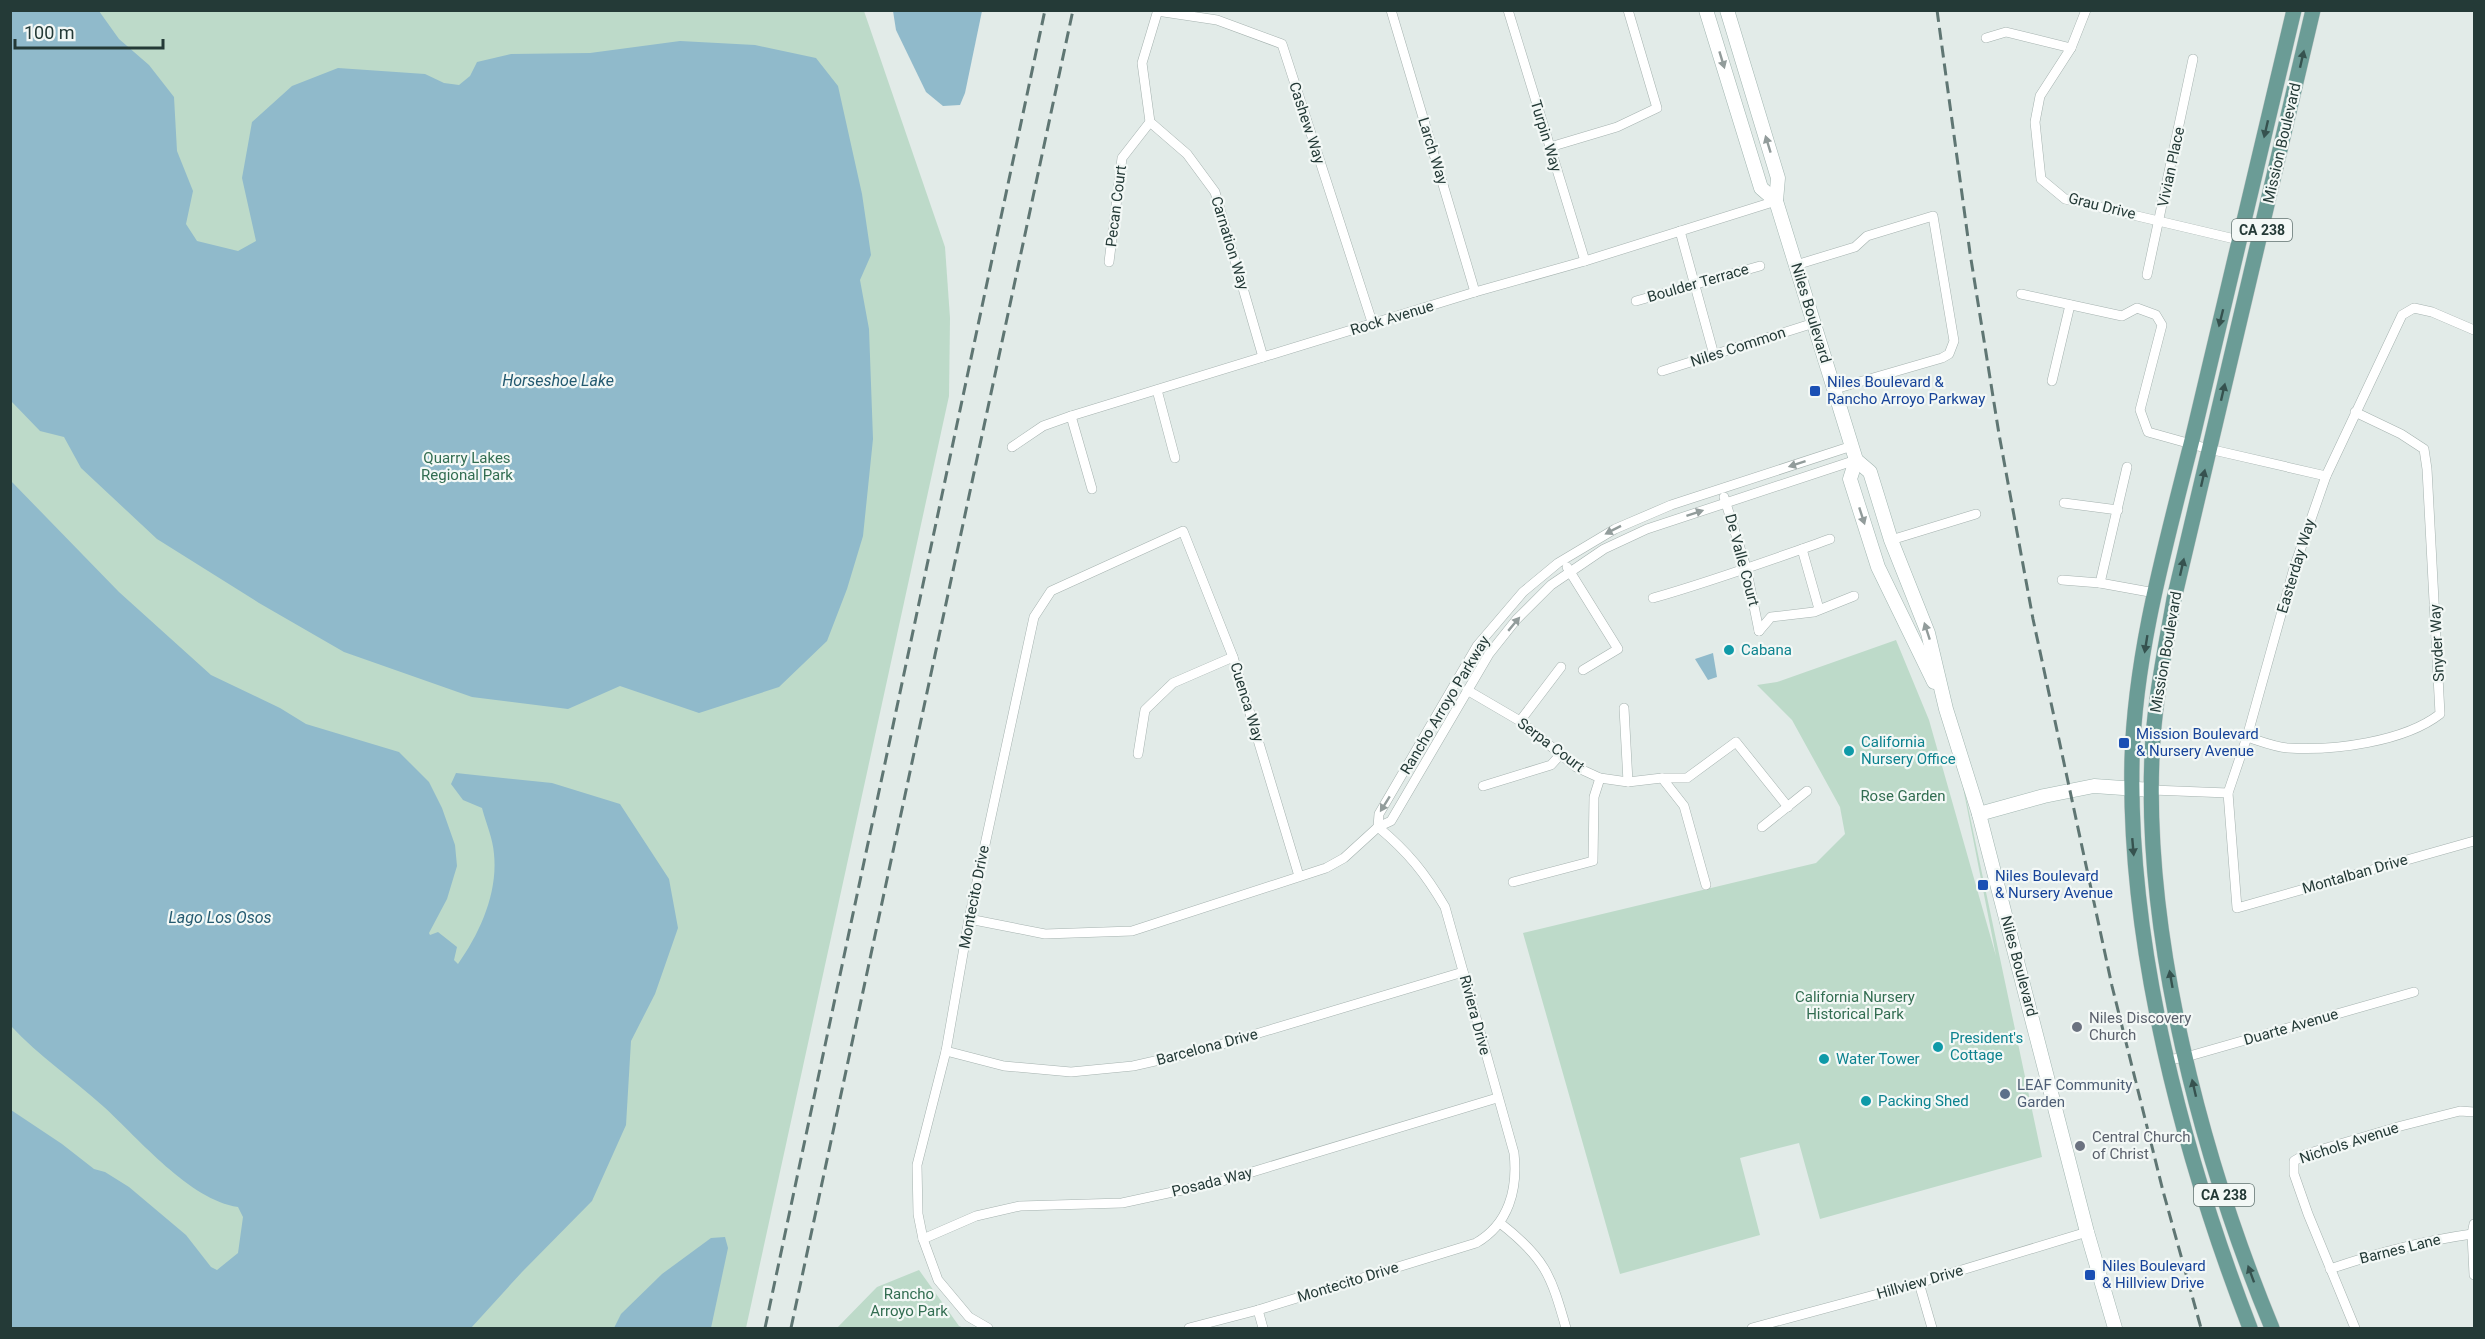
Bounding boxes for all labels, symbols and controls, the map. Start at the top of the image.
scale bar [15,12,164,50]
text: 100 m [24,22,75,43]
one-way arrow [2297,50,2307,68]
one-way arrow [1718,51,1727,69]
street label: Cashew Way [1285,80,1329,166]
street label: Mission Boulevard [2259,81,2305,205]
street label: Turpin Way [1527,98,1565,174]
street label: Larch Way [1414,115,1452,187]
one-way arrow [2260,120,2270,138]
street label: Vivian Place [2154,125,2188,209]
one-way arrow [1763,135,1772,153]
street label: Pecan Court [1102,164,1130,248]
street label: Grau Drive [2066,189,2138,223]
street label: Carnation Way [1207,194,1253,292]
road number: CA 238 [2232,219,2292,241]
street label: Boulder Terrace [1645,260,1751,306]
street label: Niles Boulevard [1787,261,1835,365]
street label: Rock Avenue [1348,297,1436,339]
one-way arrow [2215,309,2225,328]
street label: Niles Common [1688,323,1788,371]
water label: Horseshoe Lake [502,371,614,390]
place label: Niles Boulevard & Rancho Arroyo Parkway [1827,373,1985,408]
one-way arrow [2219,382,2228,401]
marker: Niles Boulevard & Rancho Arroyo Parkway [1808,384,1822,398]
park label: Quarry Lakes Regional Park [421,449,513,484]
one-way arrow [1787,460,1805,469]
one-way arrow [2198,469,2208,487]
one-way arrow [1858,507,1867,525]
one-way arrow [1686,508,1704,517]
street label: De Valle Court [1721,512,1763,608]
street label: Easterday Way [2273,517,2319,615]
one-way arrow [1605,526,1622,535]
one-way arrow [2178,557,2187,576]
street label: Mission Boulevard [2146,590,2186,714]
street label: Snyder Way [2426,604,2448,682]
one-way arrow [1507,616,1520,632]
one-way arrow [1922,622,1931,640]
street label: Rancho Arroyo Parkway [1397,633,1493,777]
one-way arrow [2141,635,2150,654]
place label: Cabana [1741,641,1792,659]
marker: Cabana [1722,643,1736,657]
street label: Cuenca Way [1226,660,1268,744]
street label: Serpa Court [1514,714,1588,776]
place label: Mission Boulevard & Nursery Avenue [2136,725,2259,760]
place label: California Nursery Office [1861,733,1956,768]
marker: Mission Boulevard & Nursery Avenue [2117,736,2131,750]
marker: California Nursery Office [1842,744,1856,758]
park label: Rose Garden [1860,787,1946,805]
one-way arrow [1380,795,1391,812]
one-way arrow [2128,838,2138,857]
street label: Montecito Drive [955,844,993,950]
street label: Montalban Drive [2300,850,2410,898]
place label: Niles Boulevard & Nursery Avenue [1995,867,2113,902]
marker: Niles Boulevard & Nursery Avenue [1976,878,1990,892]
water label: Lago Los Osos [169,908,272,927]
street label: Niles Boulevard [1997,914,2041,1018]
one-way arrow [2166,970,2175,989]
street label: Riviera Drive [1456,973,1494,1057]
park label: California Nursery Historical Park [1795,988,1915,1023]
street label: Duarte Avenue [2242,1005,2340,1049]
place label: Niles Discovery Church [2089,1009,2191,1044]
marker: Niles Discovery Church [2070,1020,2084,1034]
street label: Barcelona Drive [1154,1025,1260,1069]
place label: President's Cottage [1950,1029,2023,1064]
marker: President's Cottage [1931,1040,1945,1054]
place label: Water Tower [1836,1050,1920,1068]
marker: Water Tower [1817,1052,1831,1066]
place label: LEAF Community Garden [2017,1076,2132,1111]
one-way arrow [2188,1078,2198,1097]
marker: LEAF Community Garden [1998,1087,2012,1101]
place label: Packing Shed [1878,1092,1969,1110]
marker: Packing Shed [1859,1094,1873,1108]
street label: Nichols Avenue [2297,1118,2401,1168]
place label: Central Church of Christ [2092,1128,2191,1163]
marker: Central Church of Christ [2073,1139,2087,1153]
street label: Posada Way [1170,1163,1254,1201]
road number: CA 238 [2194,1184,2254,1206]
street label: Barnes Lane [2358,1230,2442,1268]
place label: Niles Boulevard & Hillview Drive [2102,1257,2206,1292]
street label: Montecito Drive [1295,1258,1401,1306]
street label: Hillview Drive [1875,1261,1965,1303]
one-way arrow [2245,1265,2255,1283]
marker: Niles Boulevard & Hillview Drive [2083,1268,2097,1282]
park label: Rancho Arroyo Park [870,1285,948,1320]

